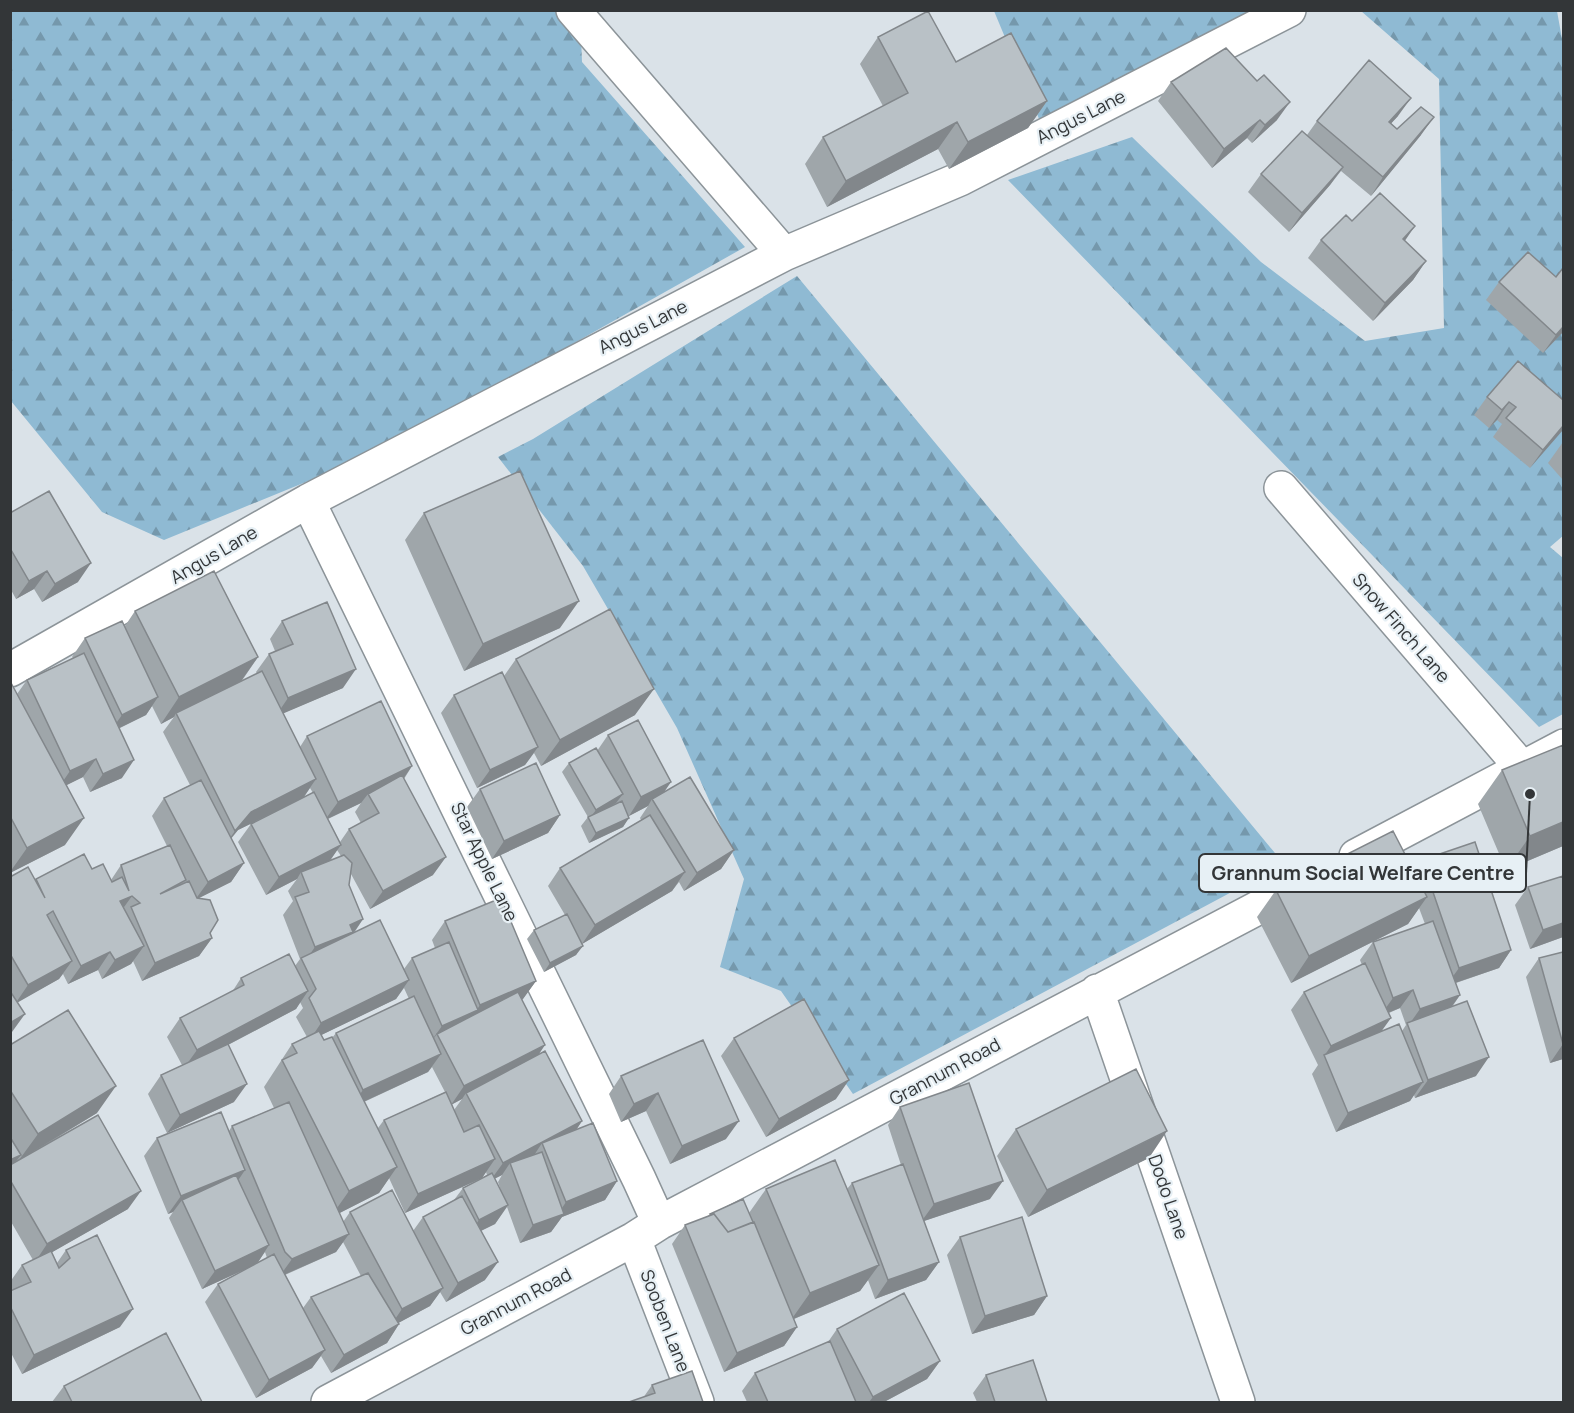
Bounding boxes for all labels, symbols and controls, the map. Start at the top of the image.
street label: Angus Lane [1032,83,1129,149]
street label: Angus Lane [594,293,691,359]
street label: Angus Lane [166,520,261,589]
street label: Snow Finch Lane [1347,567,1456,687]
street label: Star Apple Lane [446,798,524,925]
callout: Grannum Social Welfare Centre [1199,854,1526,892]
text: Grannum Social Welfare Centre [1212,859,1514,886]
street label: Grannum Road [885,1032,1004,1110]
street label: Dodo Lane [1143,1151,1195,1242]
street label: Grannum Road [456,1262,575,1340]
street label: Sooben Lane [635,1266,696,1375]

